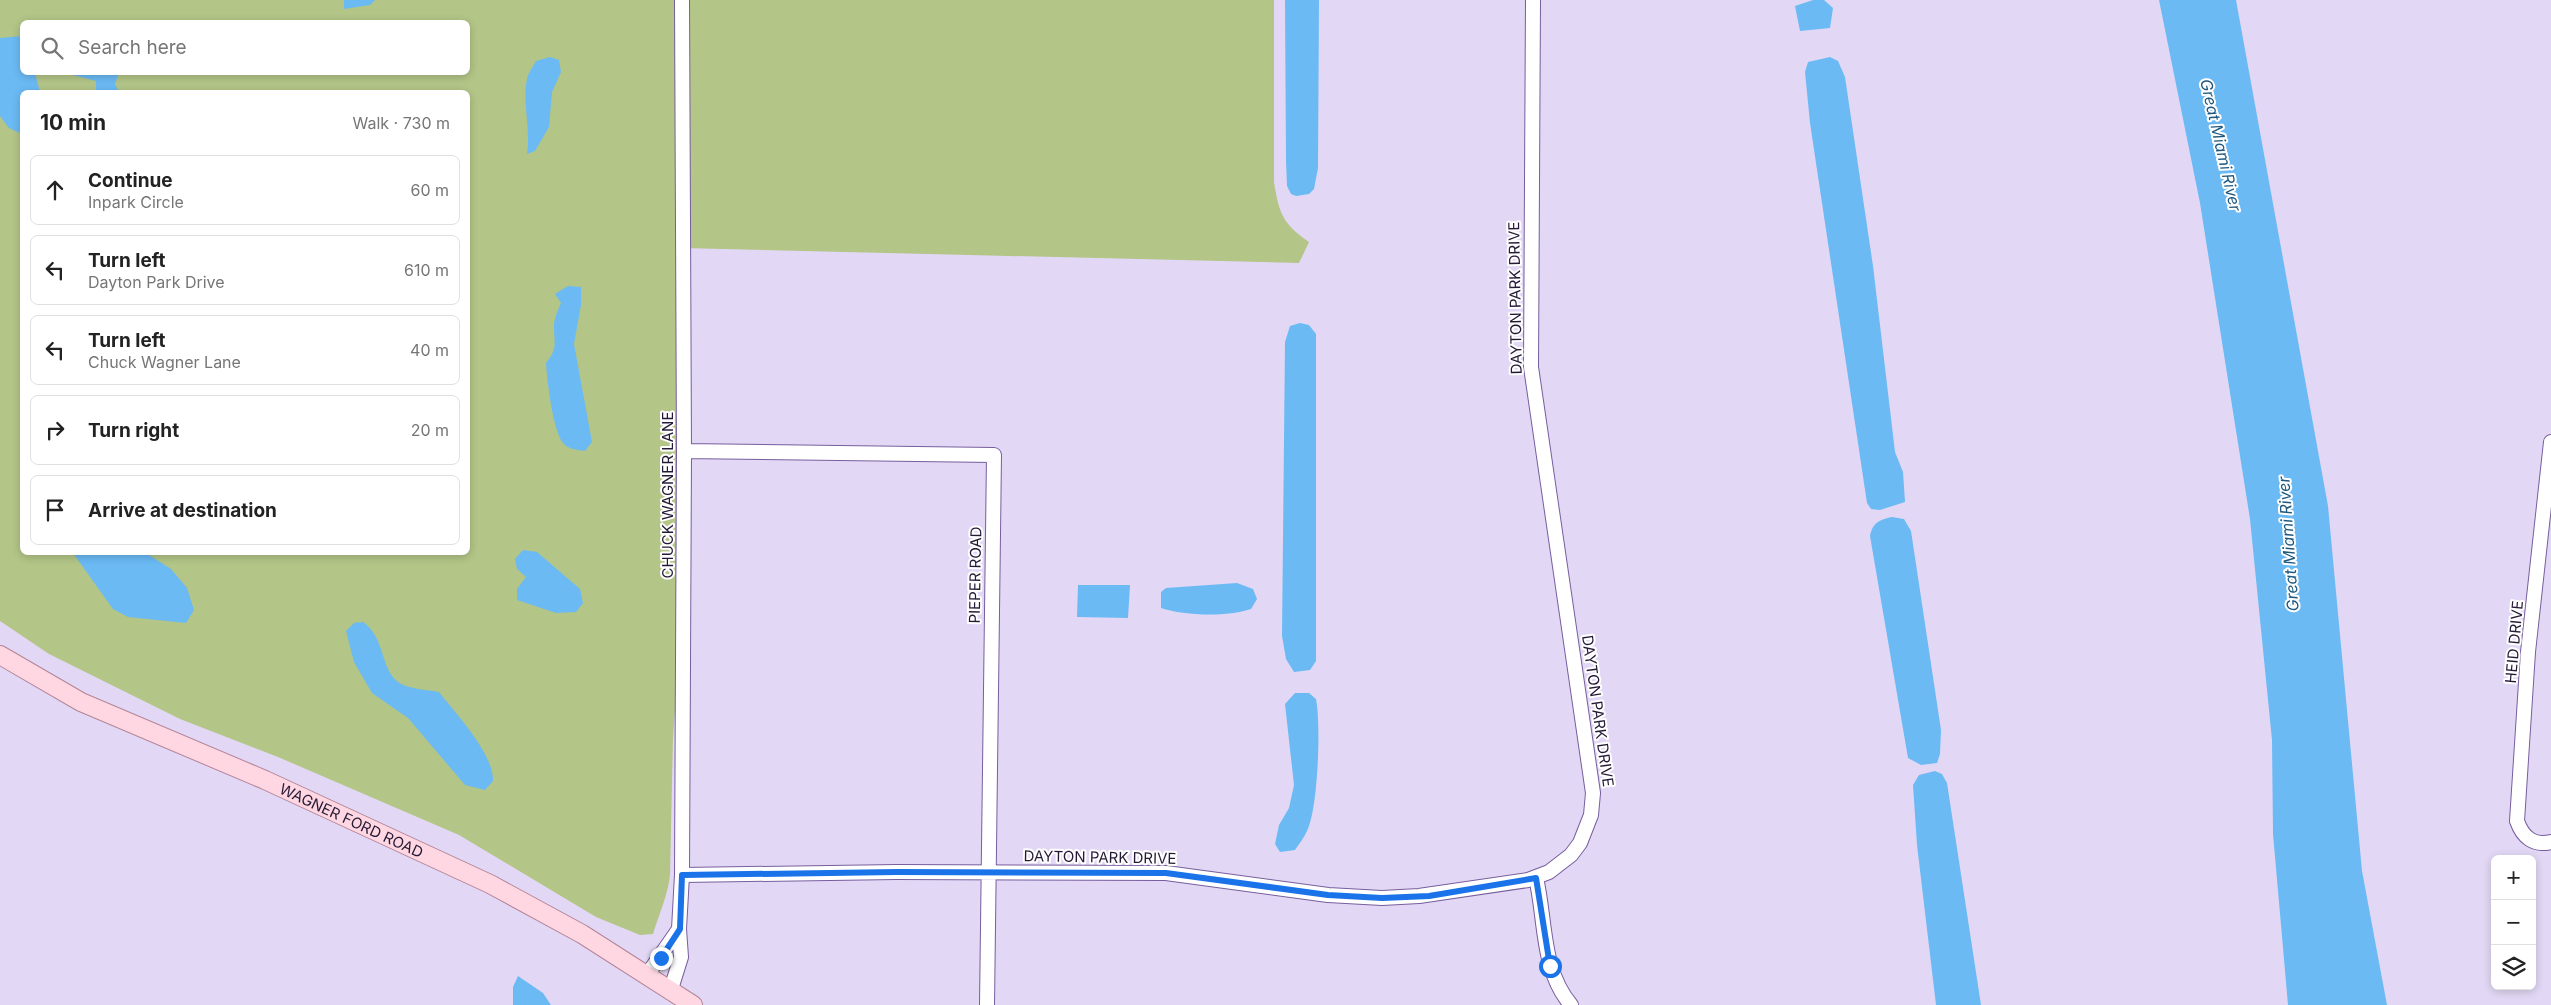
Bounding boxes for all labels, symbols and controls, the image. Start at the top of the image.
search box [20,20,470,75]
icon: search [38,34,66,62]
text: Search here [78,36,187,59]
water label: Great Miami River [2196,77,2246,214]
text: 10 min [40,110,106,135]
text: Walk · 730 m [353,113,450,133]
text: Continue [88,169,173,192]
icon: ahead [41,176,69,204]
text: 60 m [410,180,449,200]
text: Inpark Circle [88,192,184,212]
street label: DAYTON PARK DRIVE [1504,221,1526,375]
text: Turn left [88,249,166,272]
icon: left [41,256,69,284]
text: 610 m [404,260,449,280]
text: Dayton Park Drive [88,272,225,292]
text: Turn left [88,329,166,352]
icon: left [41,336,69,364]
text: 40 m [410,340,449,360]
text: Chuck Wagner Lane [88,352,241,372]
street label: CHUCK WAGNER LANE [658,412,677,578]
icon: right [41,416,69,444]
text: Turn right [88,419,179,442]
text: 20 m [411,420,449,440]
water label: Great Miami River [2273,475,2303,612]
icon: arrive [41,496,69,524]
text: Arrive at destination [88,499,277,522]
street label: PIEPER ROAD [965,526,985,624]
street label: HEID DRIVE [2501,600,2527,684]
street label: DAYTON PARK DRIVE [1578,634,1618,788]
street label: WAGNER FORD ROAD [277,779,427,861]
street label: DAYTON PARK DRIVE [1023,846,1177,868]
map controls [2491,855,2536,990]
button: + [2491,855,2536,900]
button: − [2491,900,2536,945]
button: layers [2491,945,2536,990]
route end [650,947,673,970]
route start [1539,955,1562,978]

